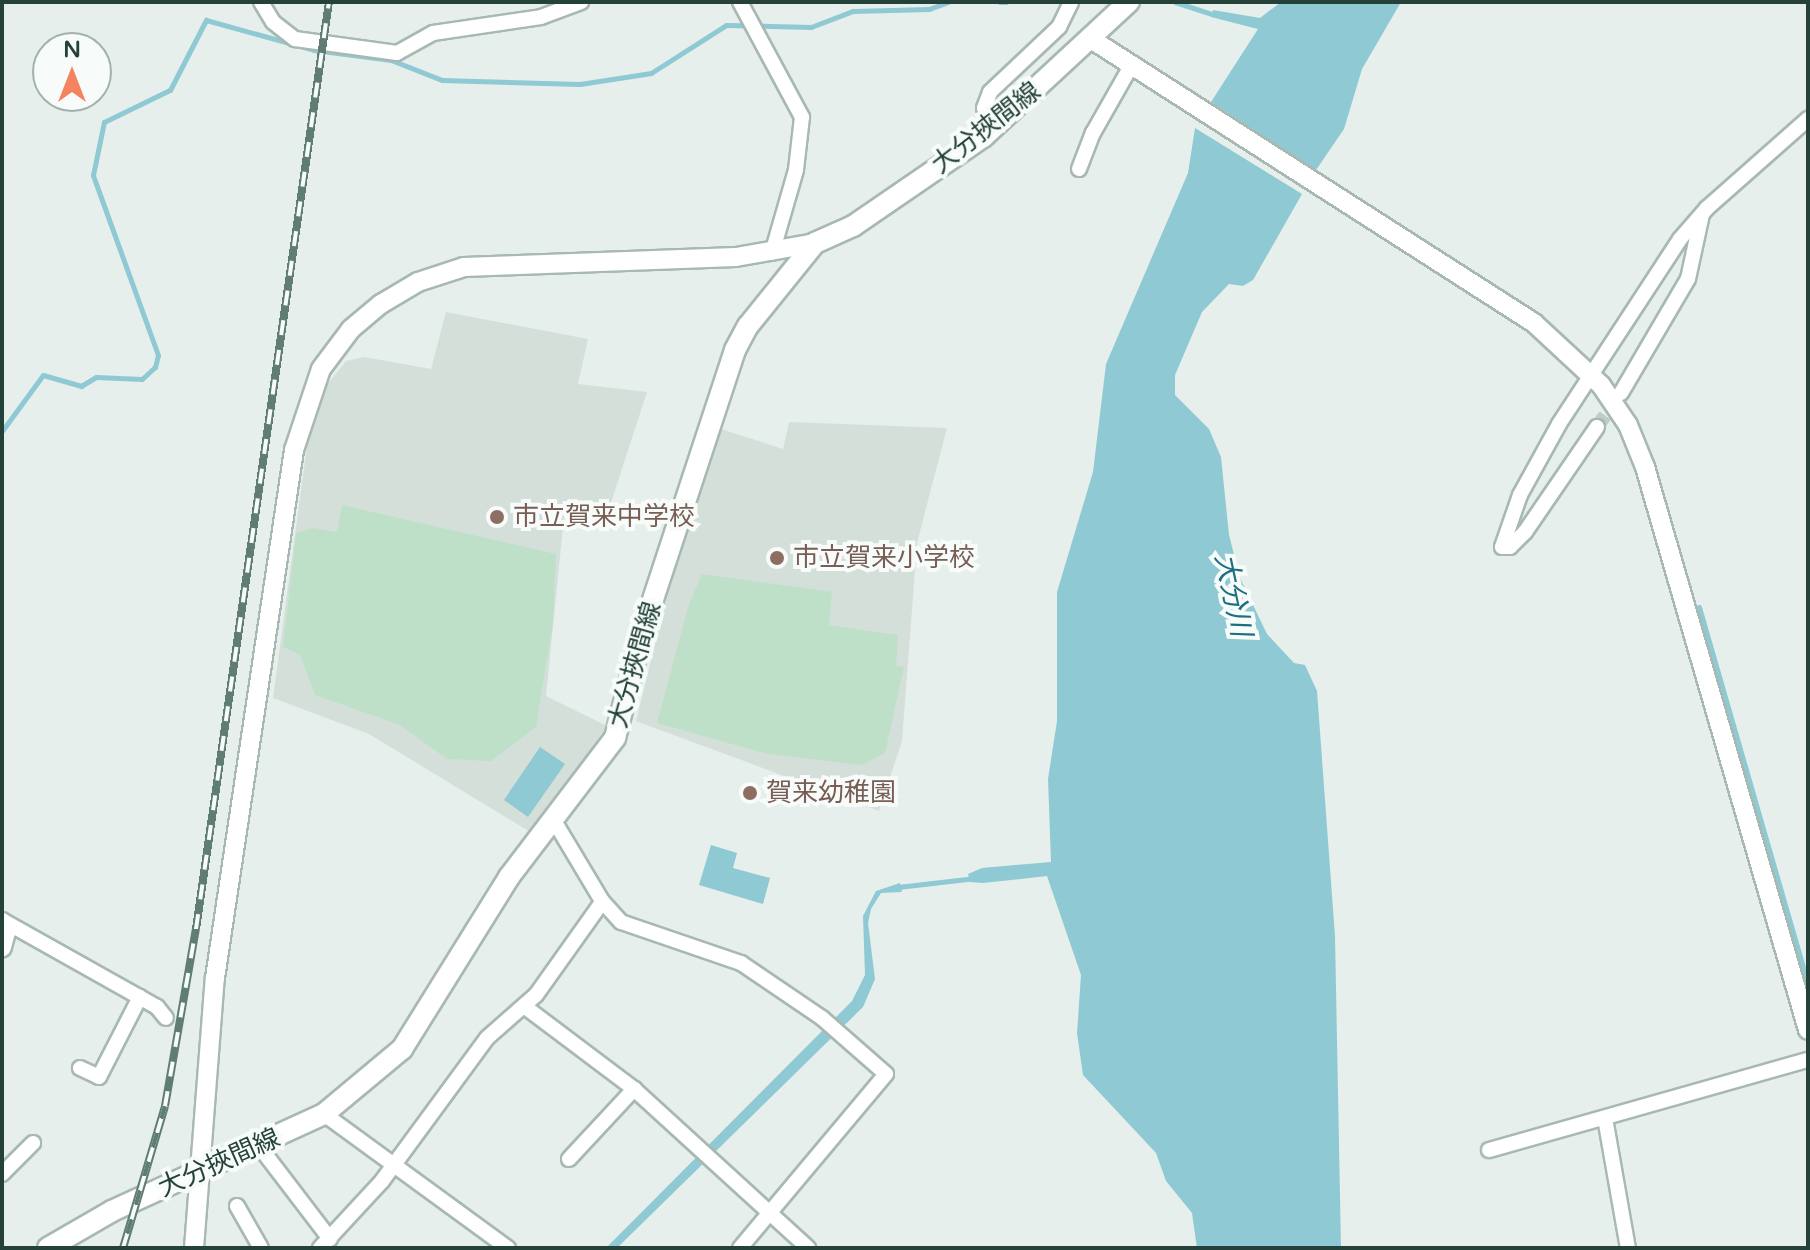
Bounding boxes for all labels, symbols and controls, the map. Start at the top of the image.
north arrow [32,32,112,112]
text: N [63,37,81,63]
street label: 大分挾間線 [925,76,1047,180]
place label: 市立賀来中学校 [513,501,695,533]
marker: 市立賀来中学校 [488,508,506,526]
place label: 市立賀来小学校 [793,542,975,574]
marker: 市立賀来小学校 [768,549,786,567]
water label: 大分川 [1208,550,1258,640]
street label: 大分挾間線 [602,598,668,732]
place label: 賀来幼稚園 [766,777,896,809]
marker: 賀来幼稚園 [741,784,759,802]
street label: 大分挾間線 [153,1122,285,1204]

